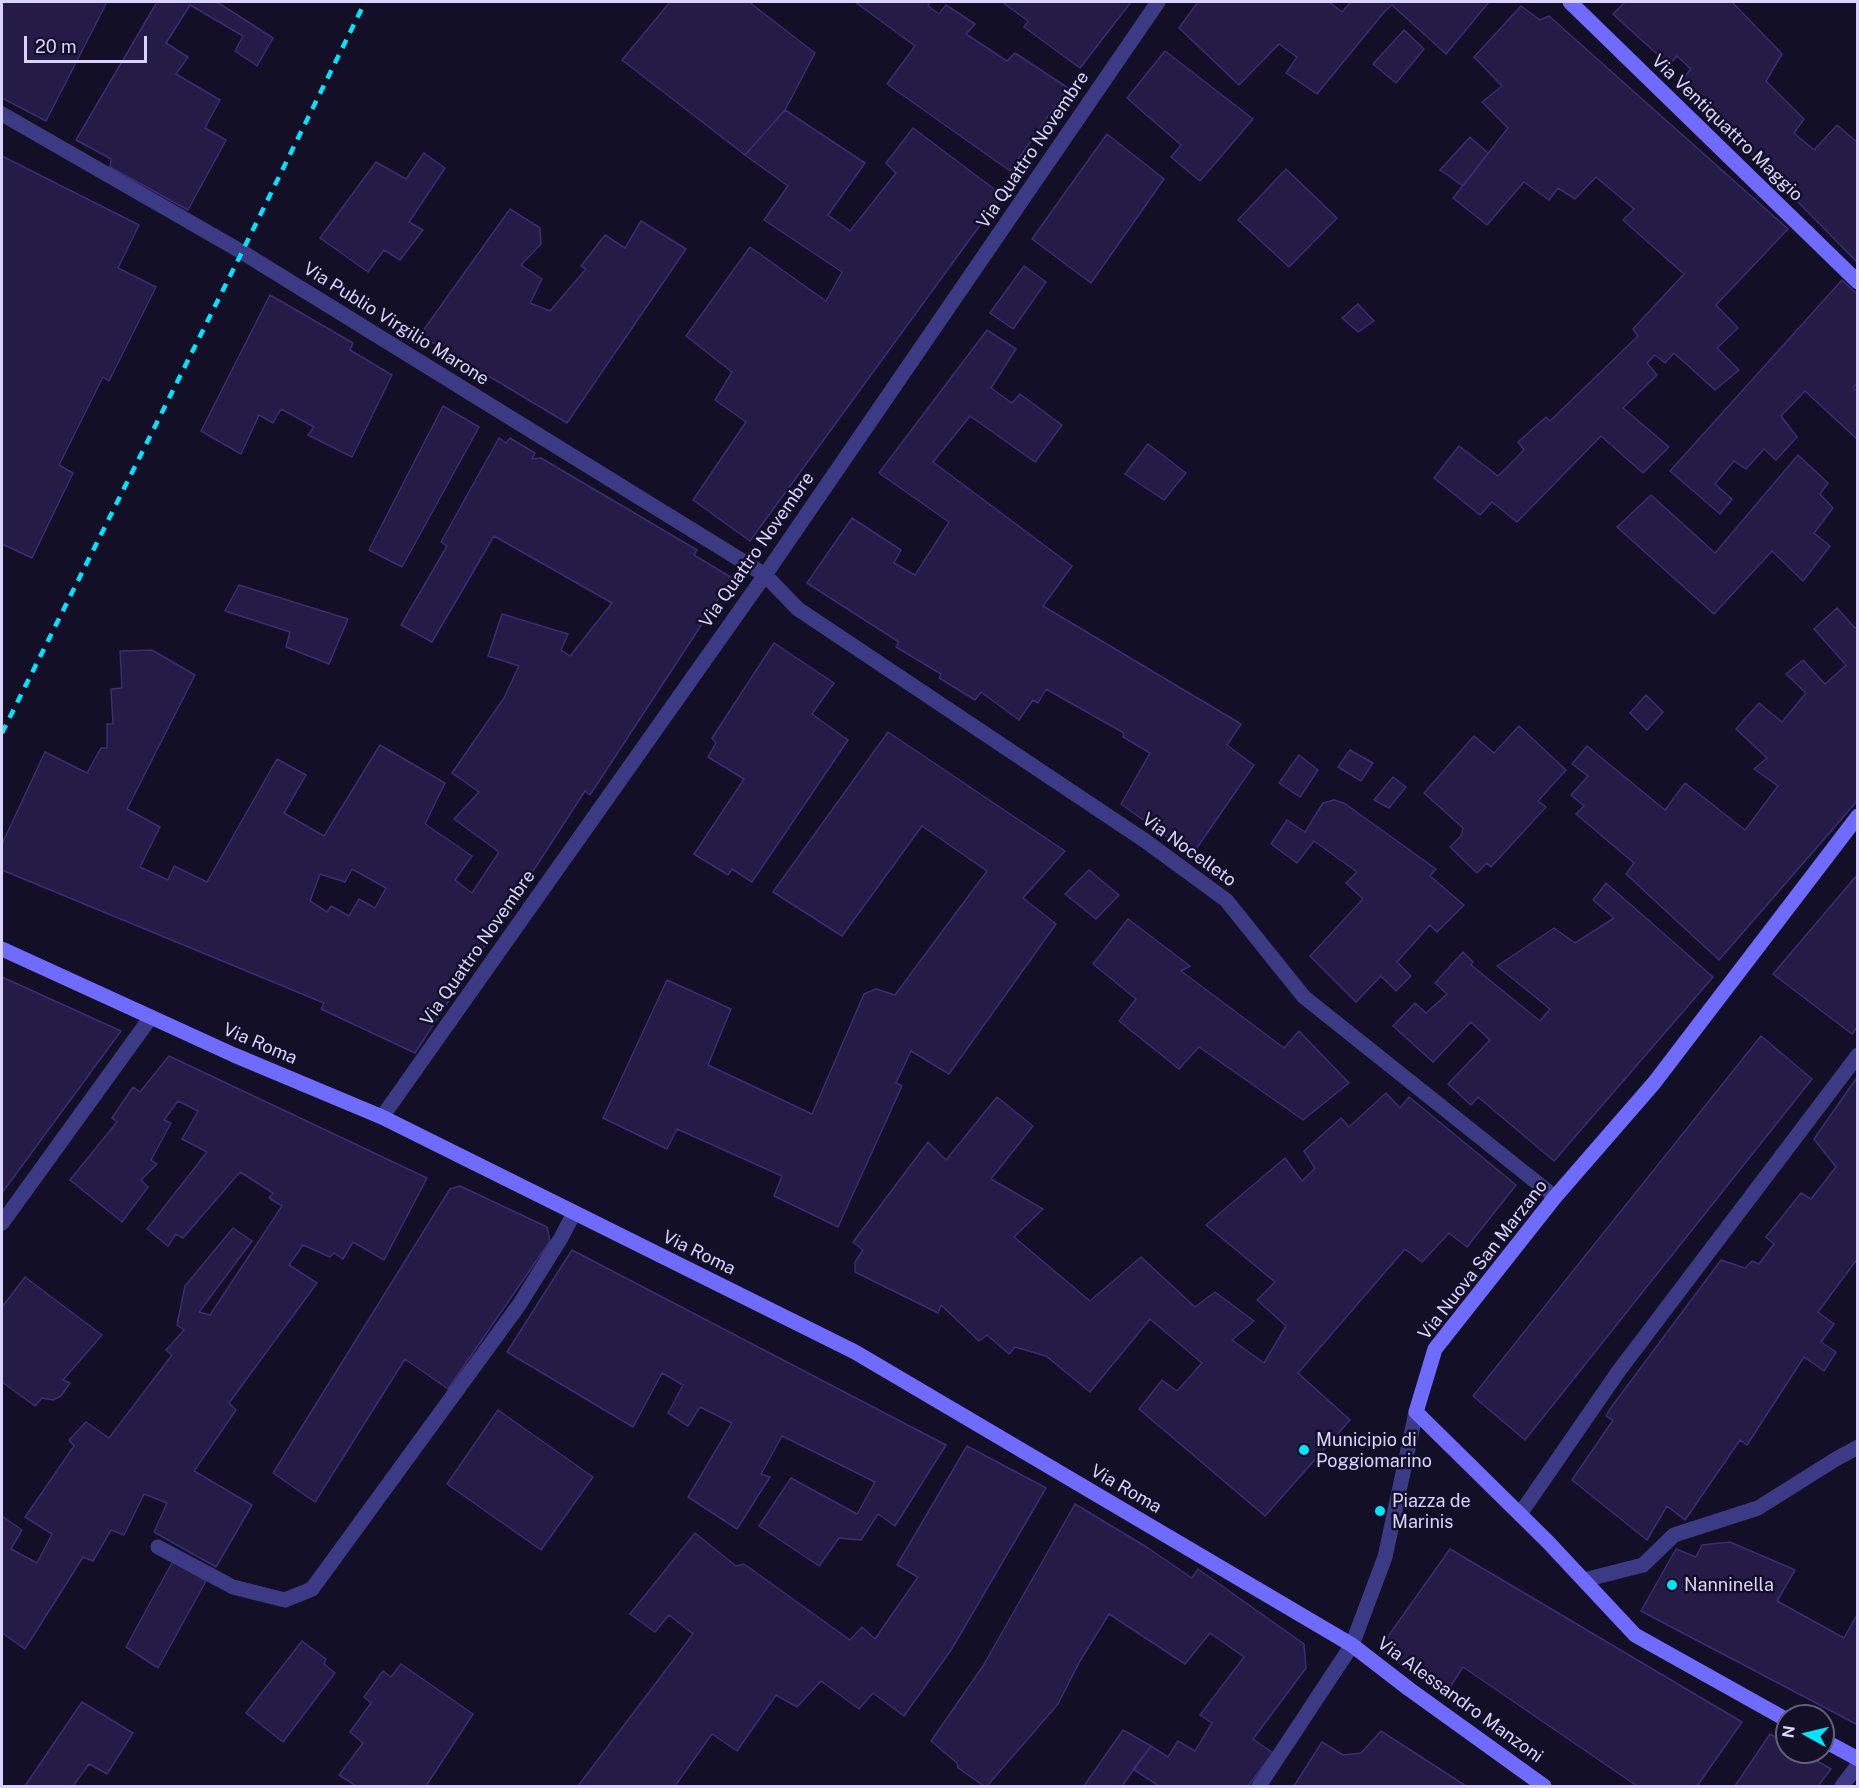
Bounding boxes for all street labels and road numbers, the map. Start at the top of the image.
street label: Via Ventiquattro Maggio [1647,50,1807,206]
street label: Via Quattro Novembre [972,67,1094,233]
street label: Via Publio Virgilio Marone [299,258,493,390]
street label: Via Quattro Novembre [695,468,819,632]
street label: Via Nocelleto [1138,809,1240,891]
street label: Via Quattro Novembre [416,866,540,1030]
street label: Via Roma [220,1019,300,1069]
street label: Via Nuova San Marzano [1414,1176,1552,1344]
street label: Via Roma [659,1226,739,1280]
street label: Via Roma [1087,1460,1165,1518]
street label: Via Alessandro Manzoni [1373,1633,1547,1767]

